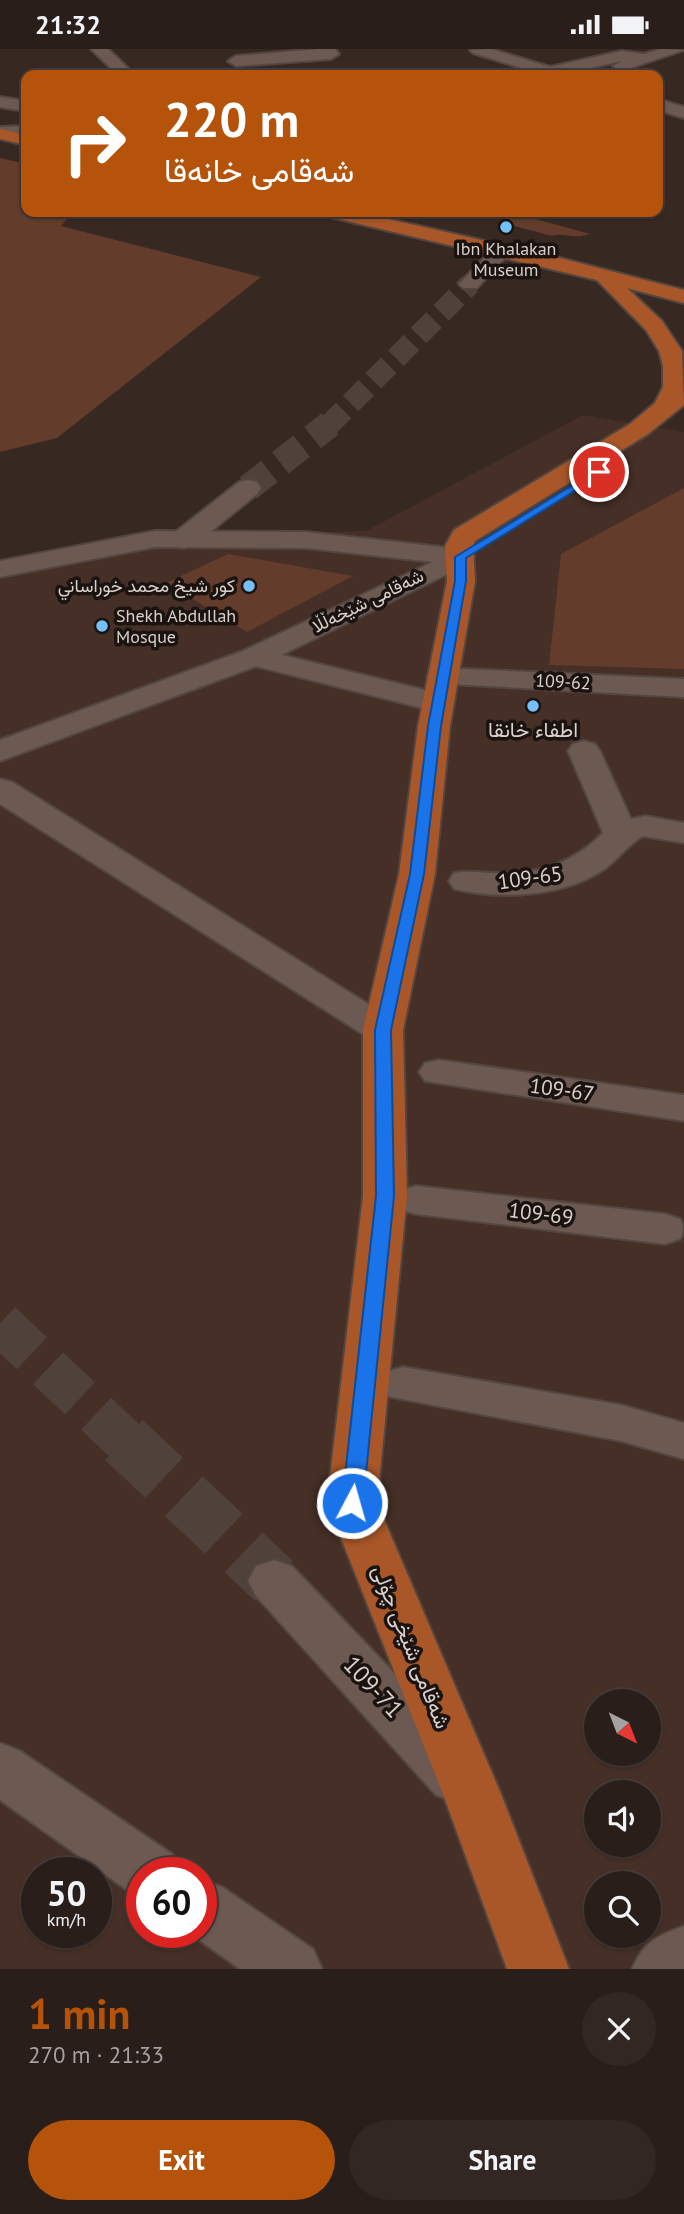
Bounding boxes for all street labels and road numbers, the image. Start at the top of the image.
street label: شەقامی شێخەڵڵا [308,564,427,637]
street label: 109-62 [535,669,591,694]
street label: 109-65 [496,860,564,895]
street label: 109-67 [528,1072,596,1107]
street label: 109-69 [507,1196,575,1231]
street label: شەقامی شێخی چۆلی [365,1561,457,1733]
street label: 109-71 [337,1649,410,1724]

